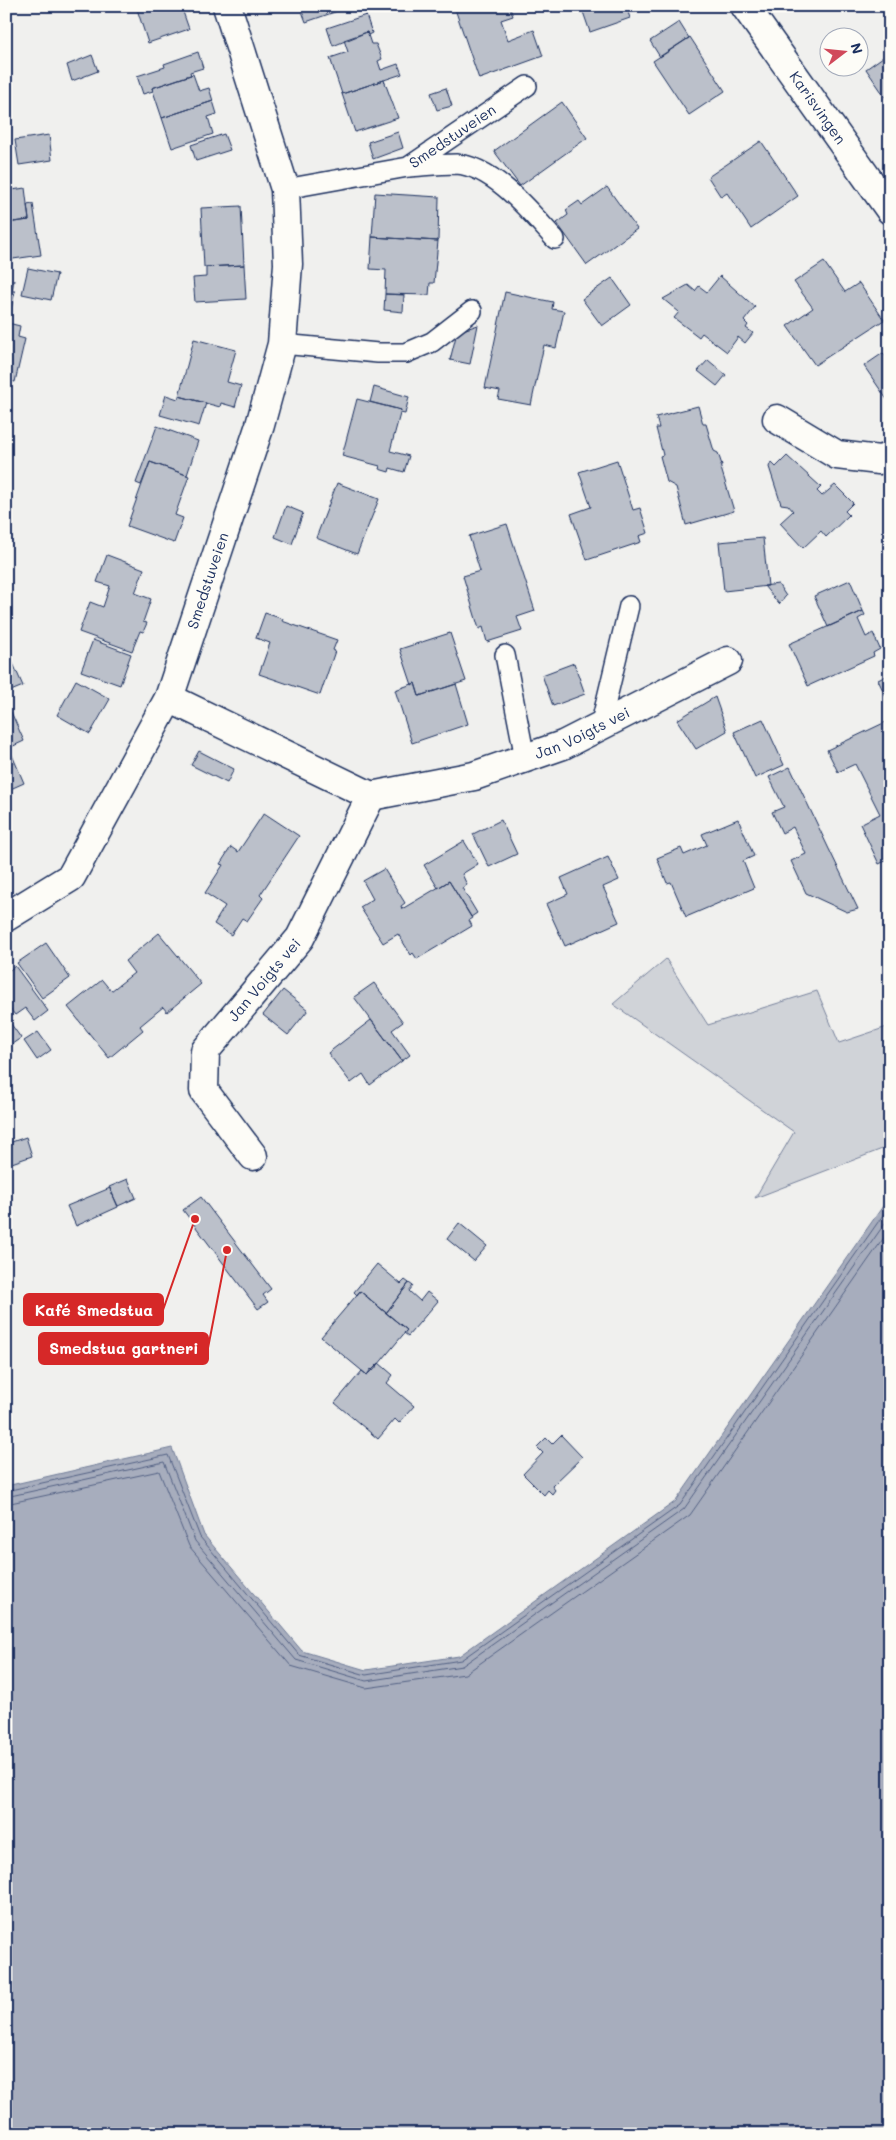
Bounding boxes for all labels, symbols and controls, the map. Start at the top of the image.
north arrow [818,28,868,78]
text: N [846,41,868,56]
street label: Karisvingen [785,67,851,148]
street label: Smedstuveien [405,99,499,172]
street label: Smedstuveien [182,529,233,631]
street label: Jan Voigts vei [532,702,633,763]
street label: Jan Voigts vei [223,934,305,1025]
callout: Kafé Smedstua [24,1294,163,1325]
text: Kafé Smedstua [35,1299,153,1320]
callout: Smedstua gartneri [39,1333,208,1364]
text: Smedstua gartneri [49,1337,199,1358]

